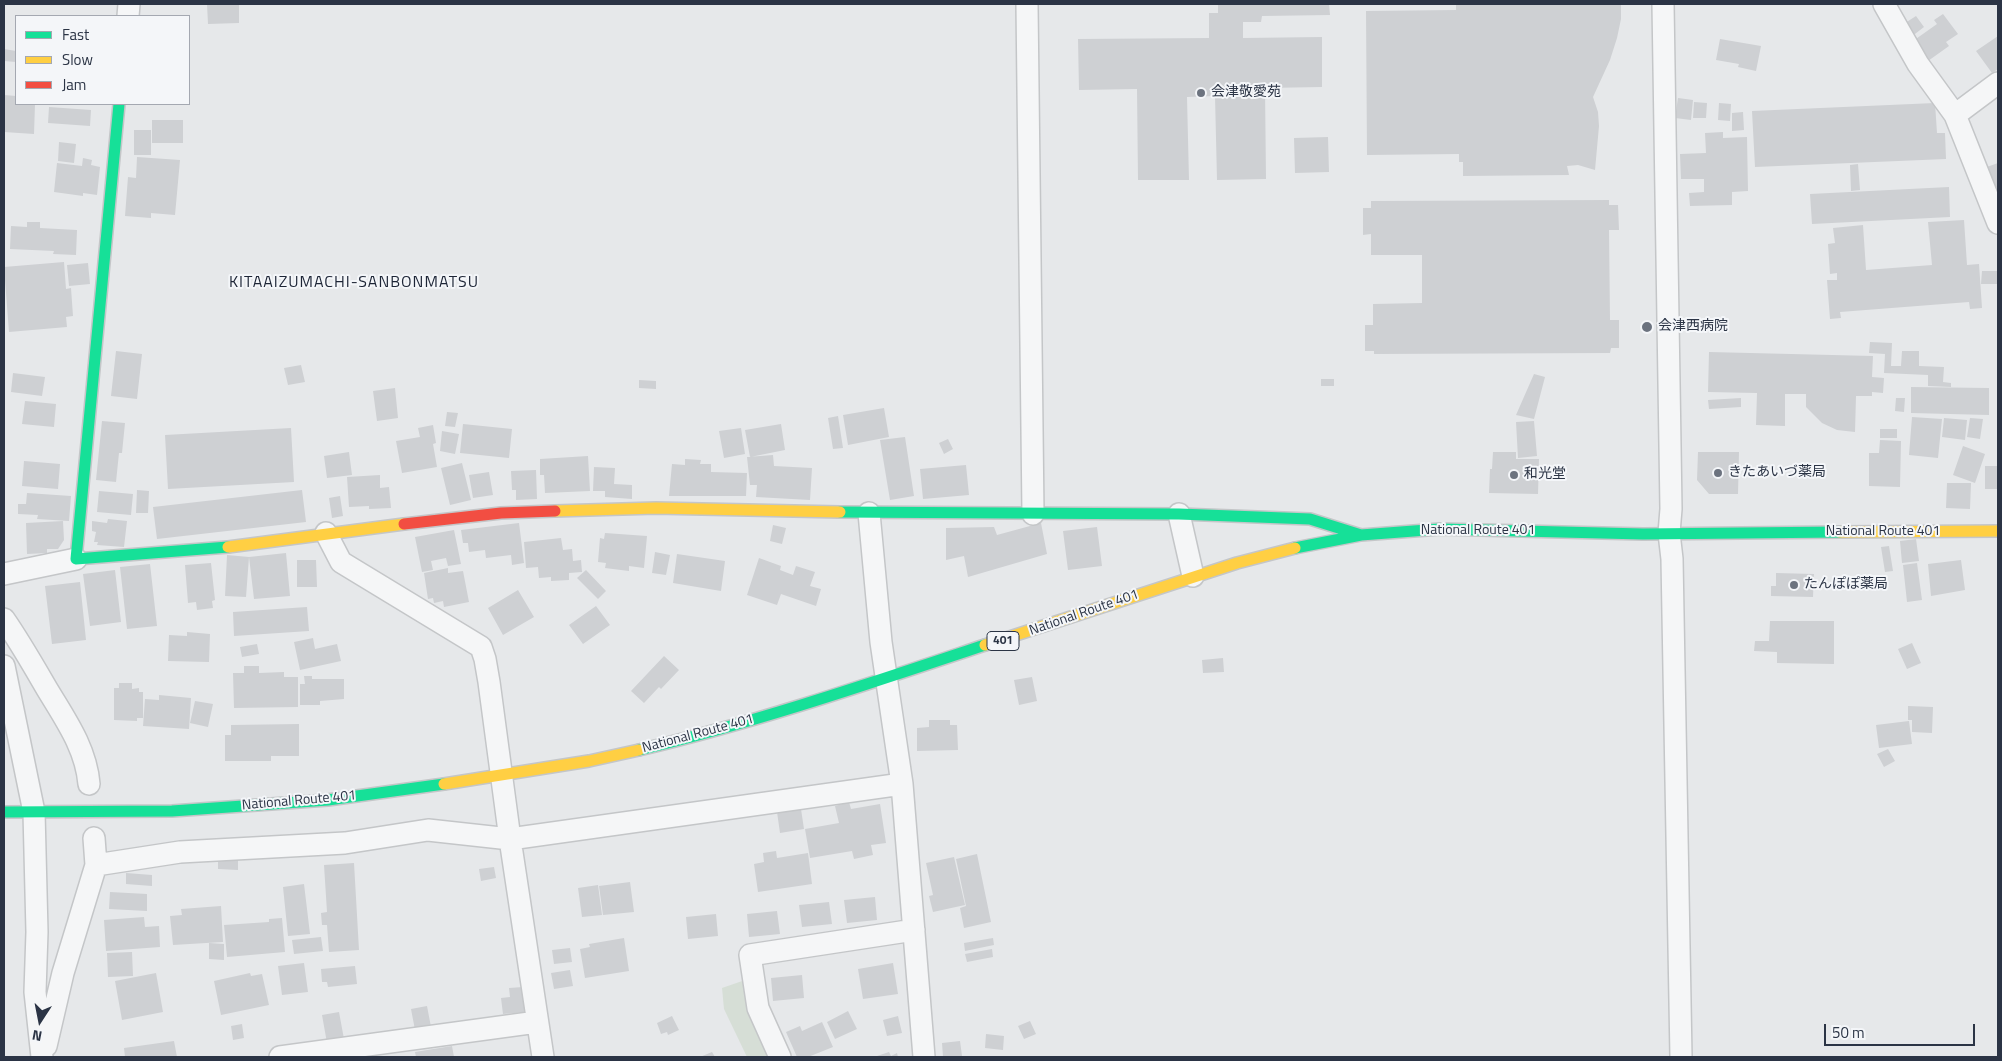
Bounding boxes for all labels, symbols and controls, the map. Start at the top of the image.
legend [15,15,190,105]
text: Fast [62,23,89,46]
text: Slow [62,48,93,71]
text: Jam [62,73,86,96]
place label: 会津敬愛苑 [1211,85,1281,101]
marker: 会津敬愛苑 [1195,87,1207,99]
district label: KITAAIZUMACHI-SANBONMATSU [226,273,482,293]
place label: 会津西病院 [1658,319,1728,335]
marker: 会津西病院 [1640,320,1654,334]
place label: きたあいづ薬局 [1728,465,1826,481]
place label: 和光堂 [1524,467,1566,483]
marker: きたあいづ薬局 [1712,467,1724,479]
marker: 和光堂 [1508,469,1520,481]
street label: National Route 401 [1421,523,1535,539]
street label: National Route 401 [1826,524,1940,540]
place label: たんぽぽ薬局 [1804,577,1888,593]
marker: たんぽぽ薬局 [1788,579,1800,591]
street label: National Route 401 [1027,586,1141,640]
road number: 401 [987,631,1019,650]
street label: National Route 401 [640,711,756,757]
street label: National Route 401 [241,788,357,814]
north arrow [15,996,65,1046]
scale bar [1827,1014,1978,1046]
text: 50 m [1832,1021,1865,1044]
text: N [30,1025,44,1047]

